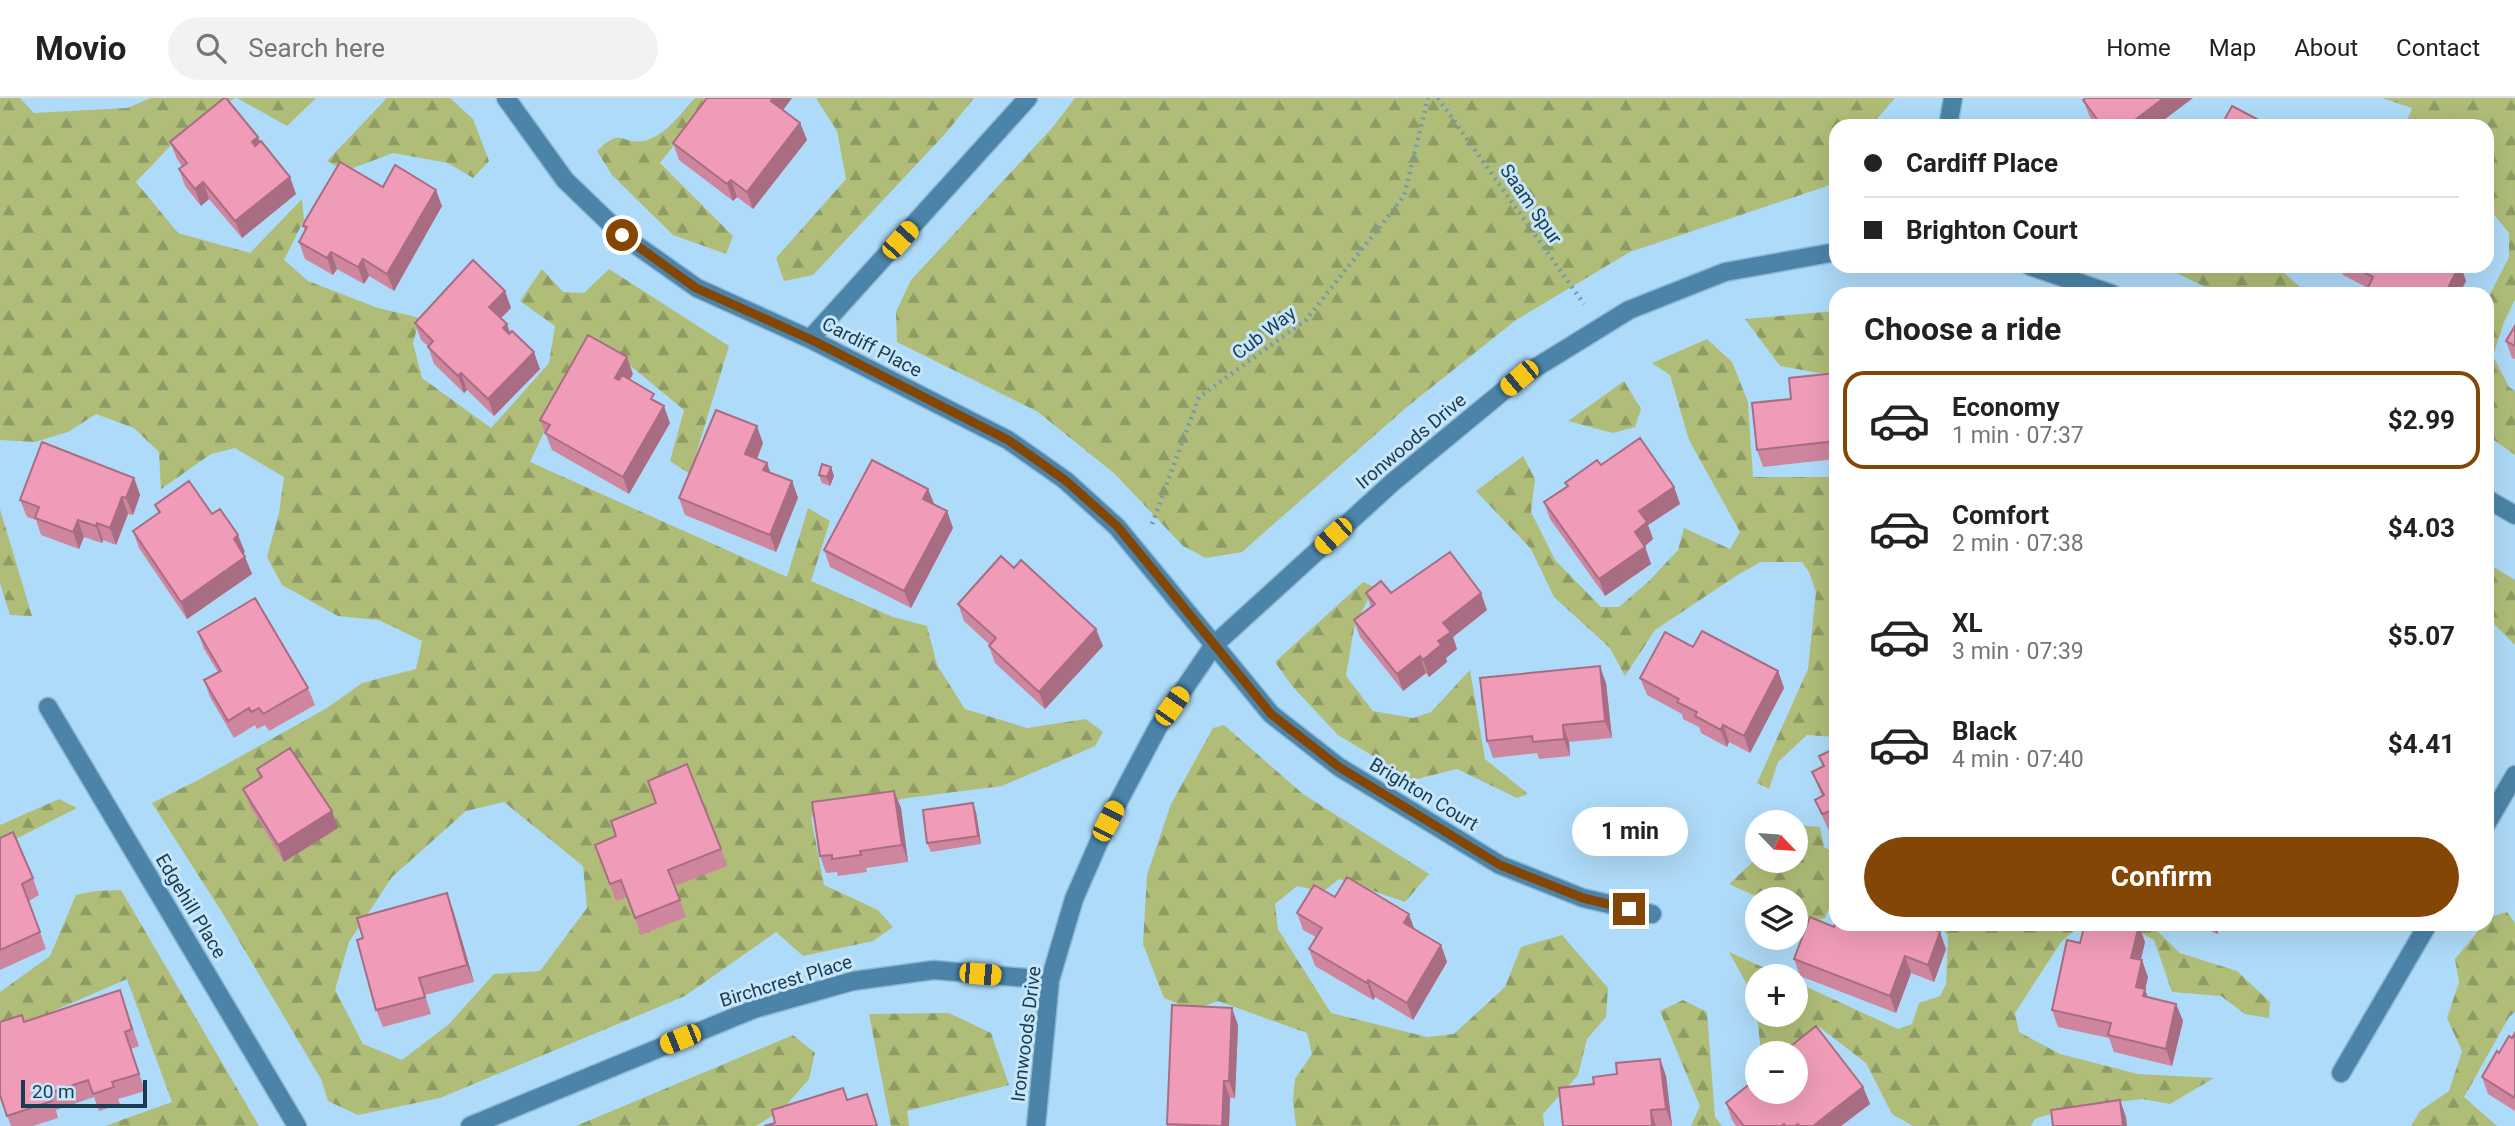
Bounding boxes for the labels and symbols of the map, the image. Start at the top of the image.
street label: Saam Spur [1495,160,1567,249]
car [879,217,922,263]
route start [606,219,638,251]
street label: Cub Way [1228,302,1300,364]
street label: Cardiff Place [818,312,926,382]
car [1497,356,1542,400]
street label: Ironwoods Drive [1351,388,1471,494]
car [1311,514,1356,558]
car [1152,683,1193,729]
street label: Brighton Court [1365,752,1483,836]
car [1090,798,1127,844]
callout: 1 min [1571,808,1687,856]
north arrow [1745,810,1808,873]
street label: Edgehill Place [151,849,231,963]
route end [1613,893,1645,925]
street label: Birchcrest Place [717,950,855,1012]
car [959,962,1002,986]
street label: Ironwoods Drive [1006,965,1046,1103]
car [657,1021,704,1057]
scale bar [21,1077,147,1109]

